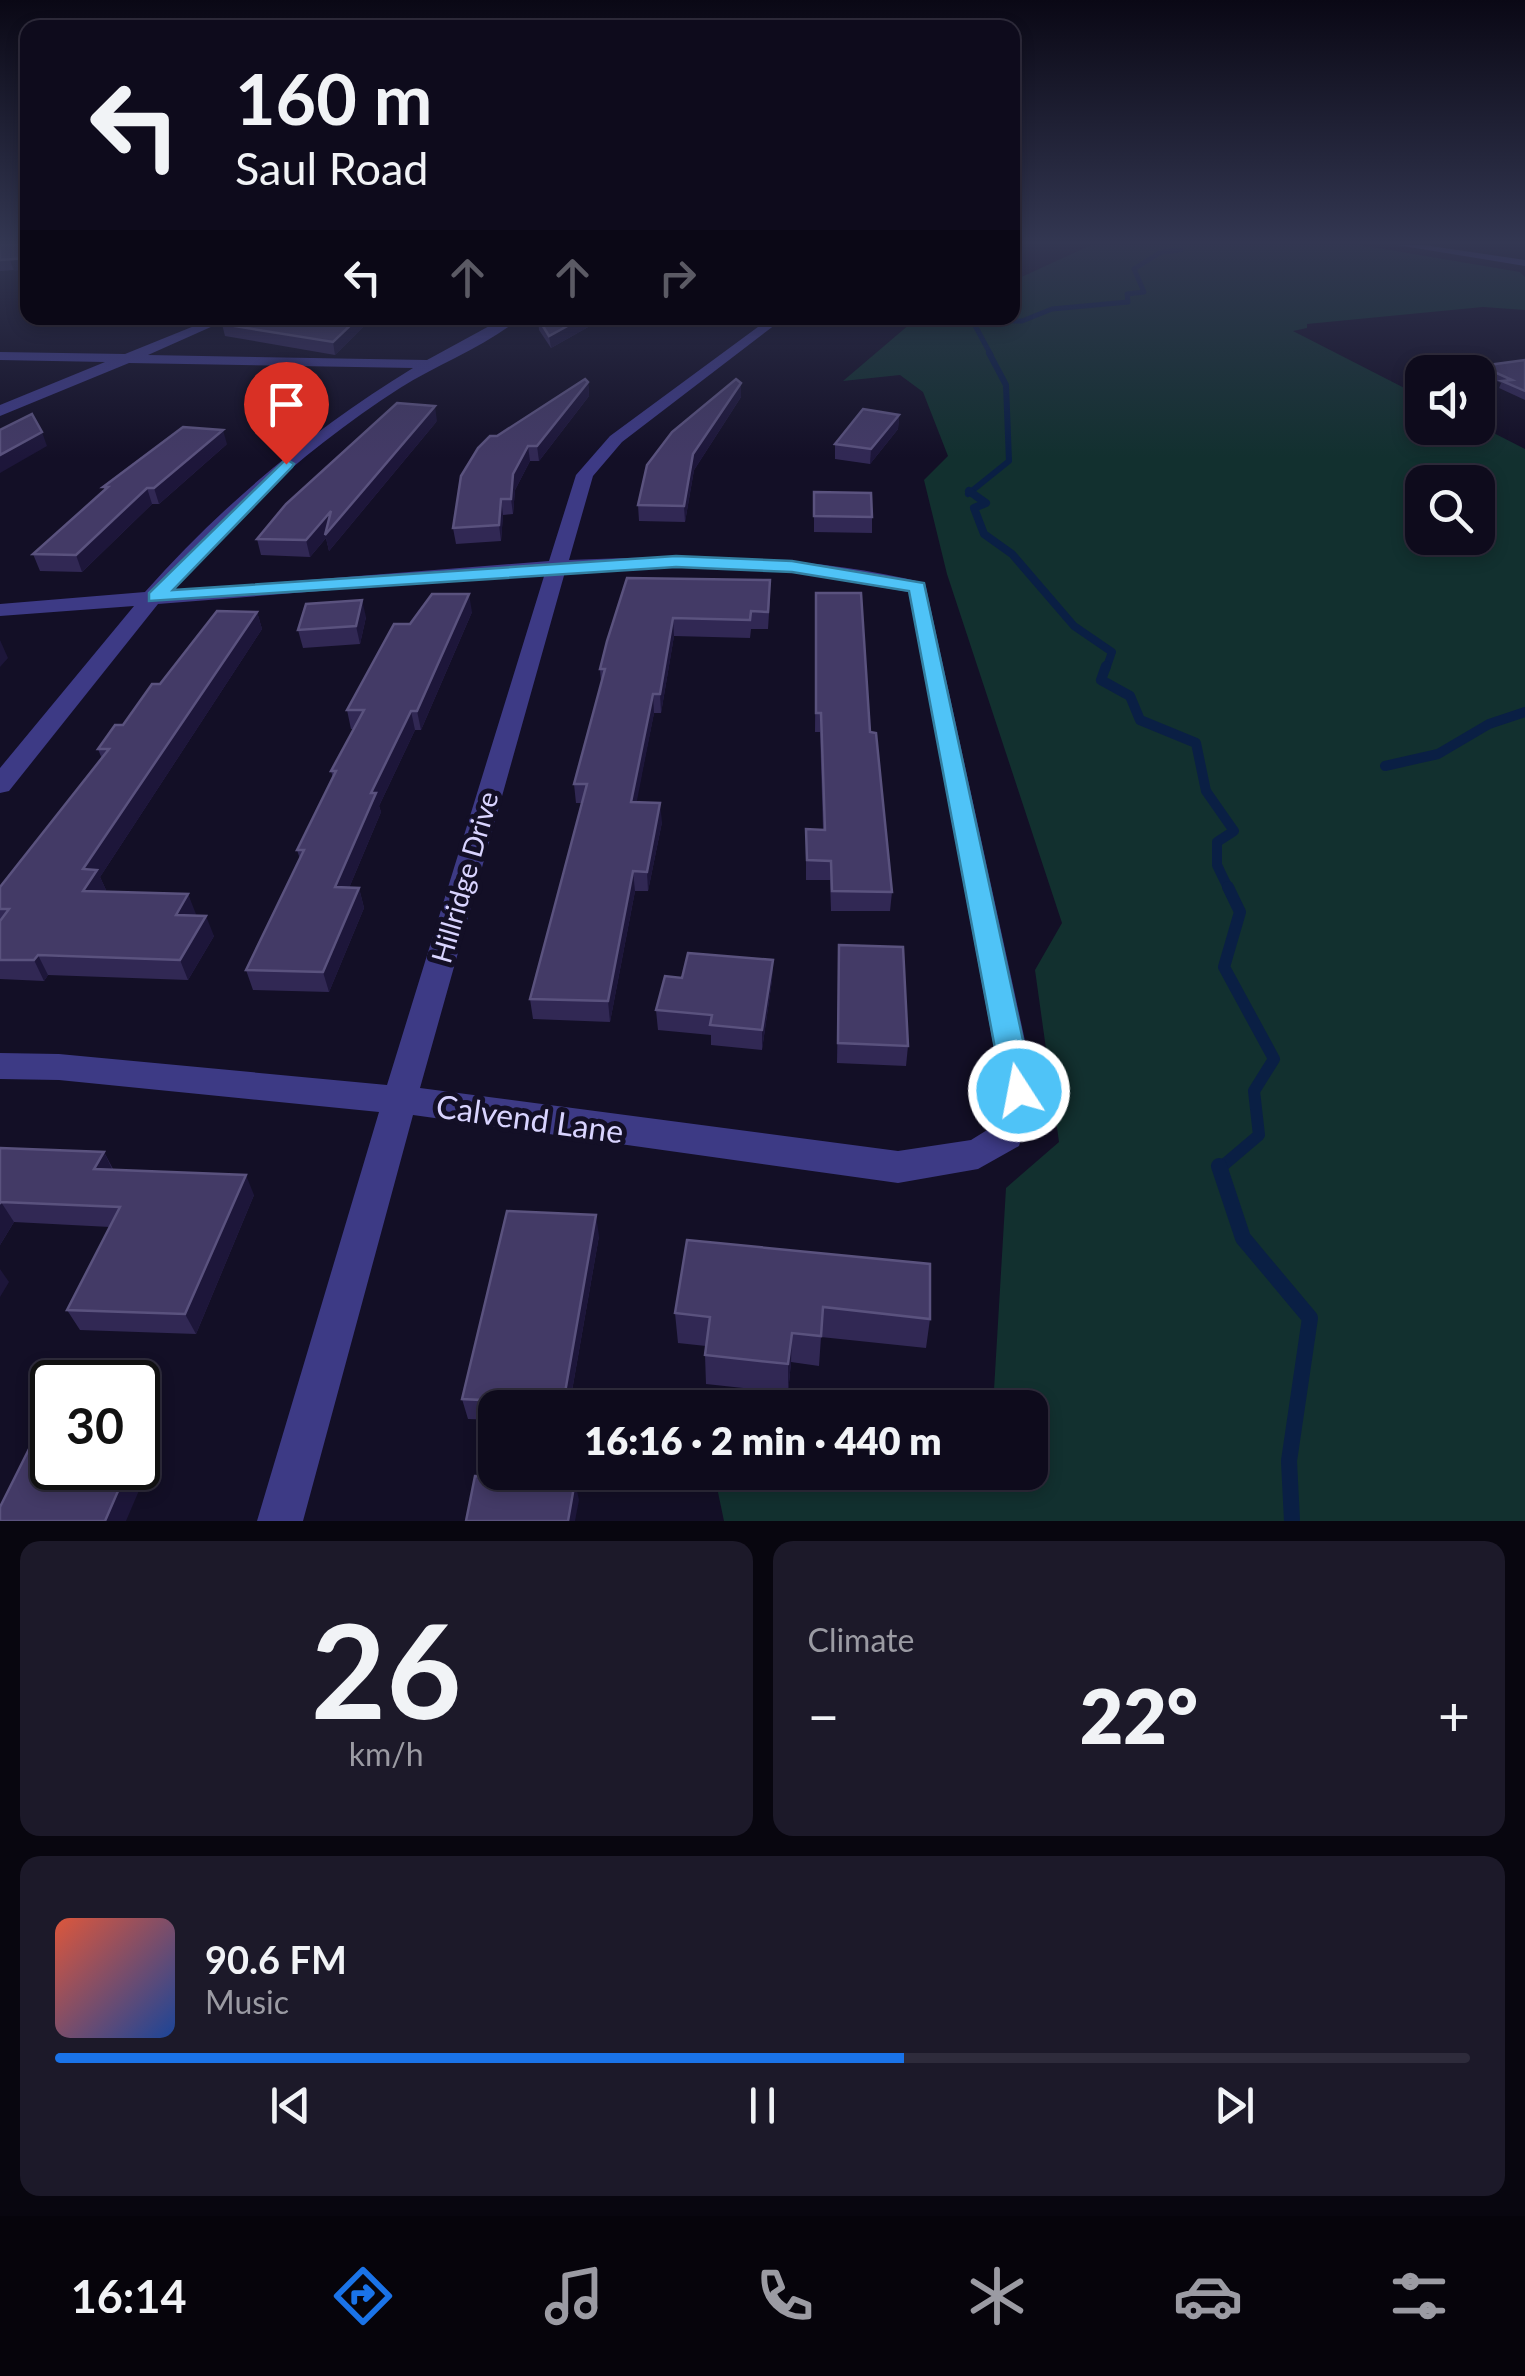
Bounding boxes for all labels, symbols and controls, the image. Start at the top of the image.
text: 160 m [235,56,432,140]
icon: left [70,60,200,190]
text: Saul Road [235,141,429,195]
icon: left [335,250,390,305]
icon: ahead [440,250,495,305]
icon: ahead [545,250,600,305]
icon: right [650,250,705,305]
map controls [1405,355,1495,555]
button: sound [1405,355,1495,445]
pin [244,362,329,465]
icon: arrive [259,377,314,432]
button: search [1405,465,1495,555]
street label: Hillridge Drive [423,787,505,967]
position arrow [967,1039,1071,1143]
street label: Calvend Lane [434,1086,626,1150]
speed limit sign: 30 [30,1360,160,1490]
text: 16:16 · 2 min · 440 m [584,1417,942,1463]
text: 26 [311,1591,462,1747]
text: Climate [808,1620,914,1659]
text: 22° [1080,1670,1198,1760]
text: − [808,1682,839,1748]
text: + [1438,1682,1470,1748]
text: km/h [349,1734,424,1773]
text: 90.6 FM [205,1936,347,1982]
text: Music [205,1982,289,2021]
icon: previous [263,2078,318,2133]
icon: pause [735,2078,790,2133]
icon: next [1207,2078,1262,2133]
icon: directions [328,2261,398,2331]
icon: music [539,2261,609,2331]
icon: phone [750,2261,820,2331]
icon: climate [962,2261,1032,2331]
icon: car [1173,2261,1243,2331]
icon: filters [1384,2261,1454,2331]
text: 16:14 [71,2269,187,2323]

